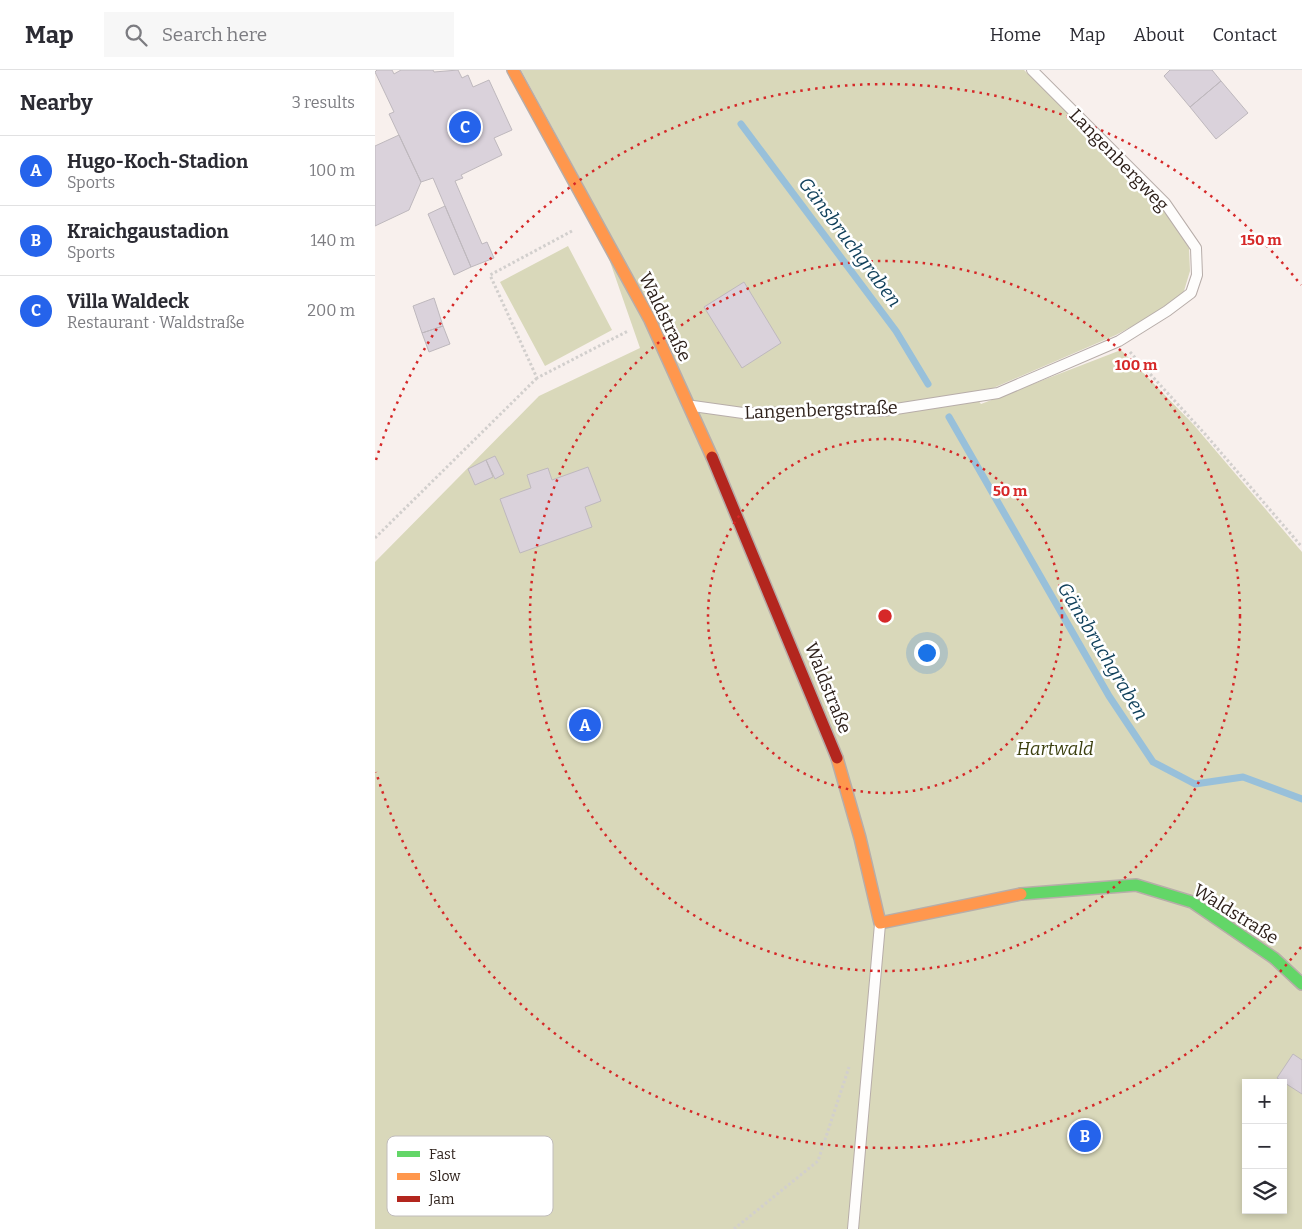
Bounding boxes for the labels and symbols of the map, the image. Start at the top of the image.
street label: Langenbergweg [1065,104,1173,216]
pin: C [449,108,481,146]
water label: Gänsbruchgraben [794,173,906,311]
text: 150 m [1240,231,1282,249]
street label: Waldstraße [634,269,696,365]
text: 100 m [1115,356,1158,374]
street label: Langenbergstraße [744,396,898,424]
text: 50 m [993,482,1028,500]
water label: Gänsbruchgraben [1053,578,1153,724]
centre of rings [876,607,894,625]
street label: Waldstraße [800,639,856,737]
your location [914,640,940,666]
pin: A [569,706,601,744]
park label: Hartwald [1016,738,1094,760]
street label: Waldstraße [1189,879,1283,949]
pin: B [1069,1117,1101,1155]
legend [387,1136,553,1216]
text: Fast [429,1146,456,1163]
text: Slow [429,1168,461,1185]
text: Jam [428,1191,455,1208]

